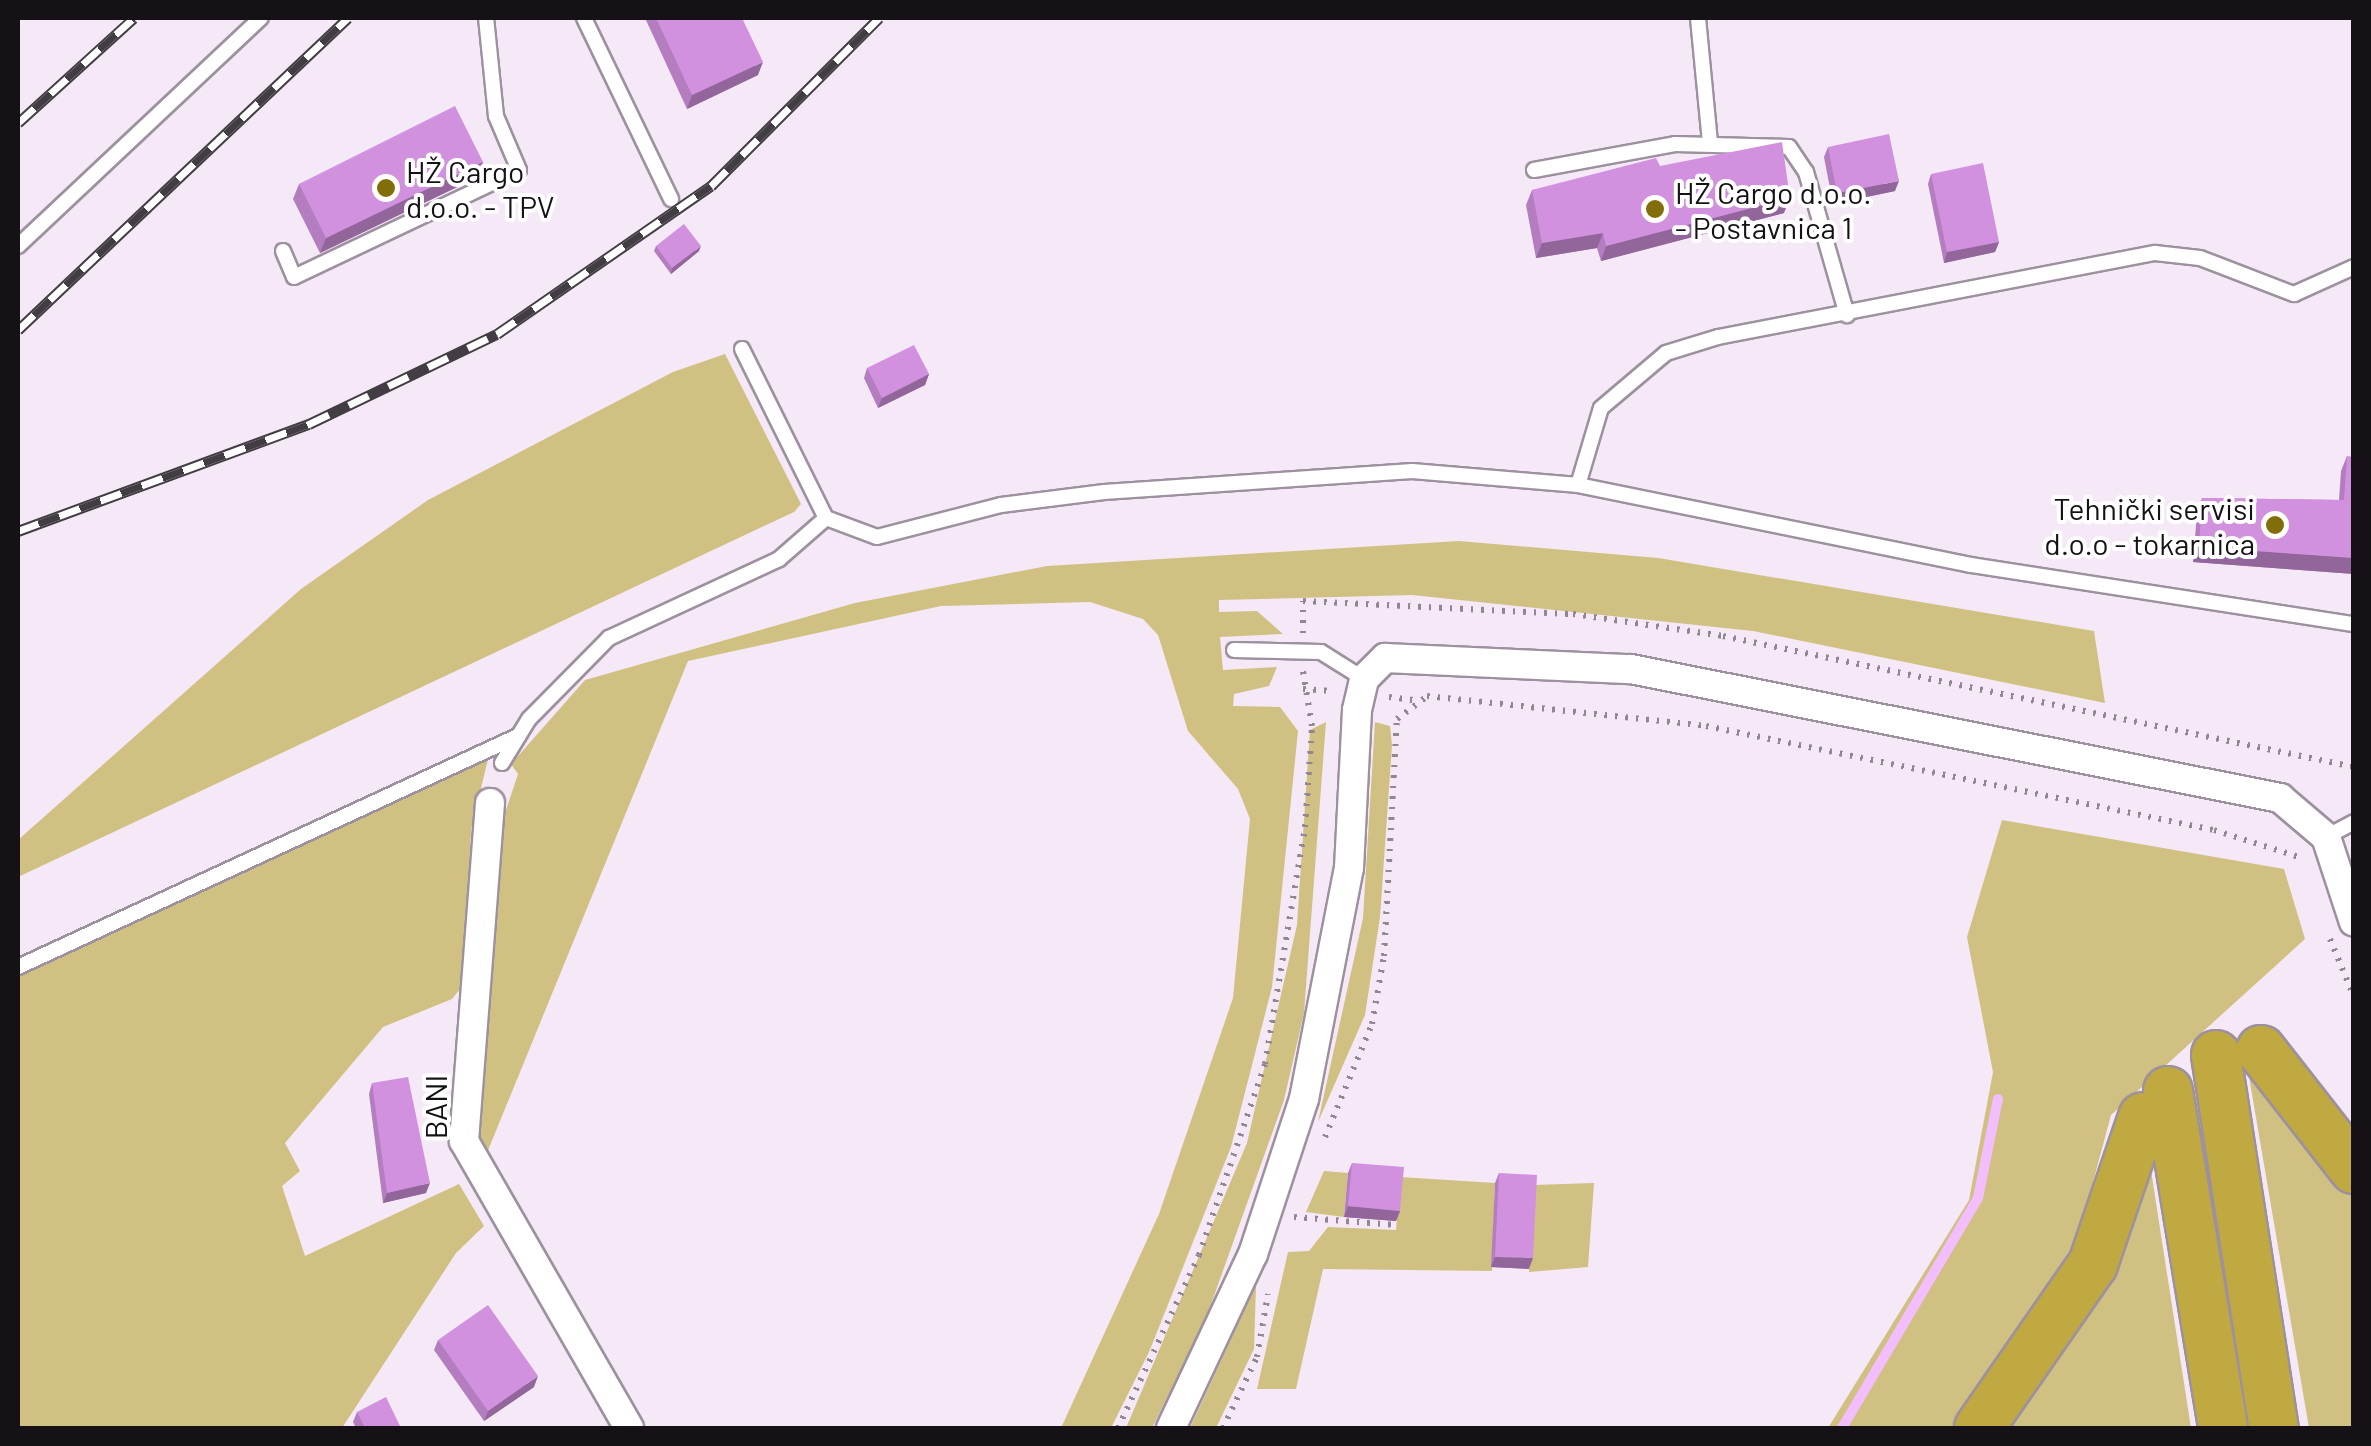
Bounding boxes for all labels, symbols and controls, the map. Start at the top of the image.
place label: HŽ Cargo d.o.o. - TPV [406,153,554,224]
place label: HŽ Cargo d.o.o. - Postavnica 1 [1675,174,1872,244]
marker: HŽ Cargo d.o.o. - TPV [375,177,397,199]
marker: HŽ Cargo d.o.o. - Postavnica 1 [1644,198,1666,220]
place label: Tehnički servisi d.o.o - tokarnica [2044,490,2255,560]
marker: Tehnički servisi d.o.o - tokarnica [2264,514,2286,536]
street label: BANI [417,1075,453,1139]

